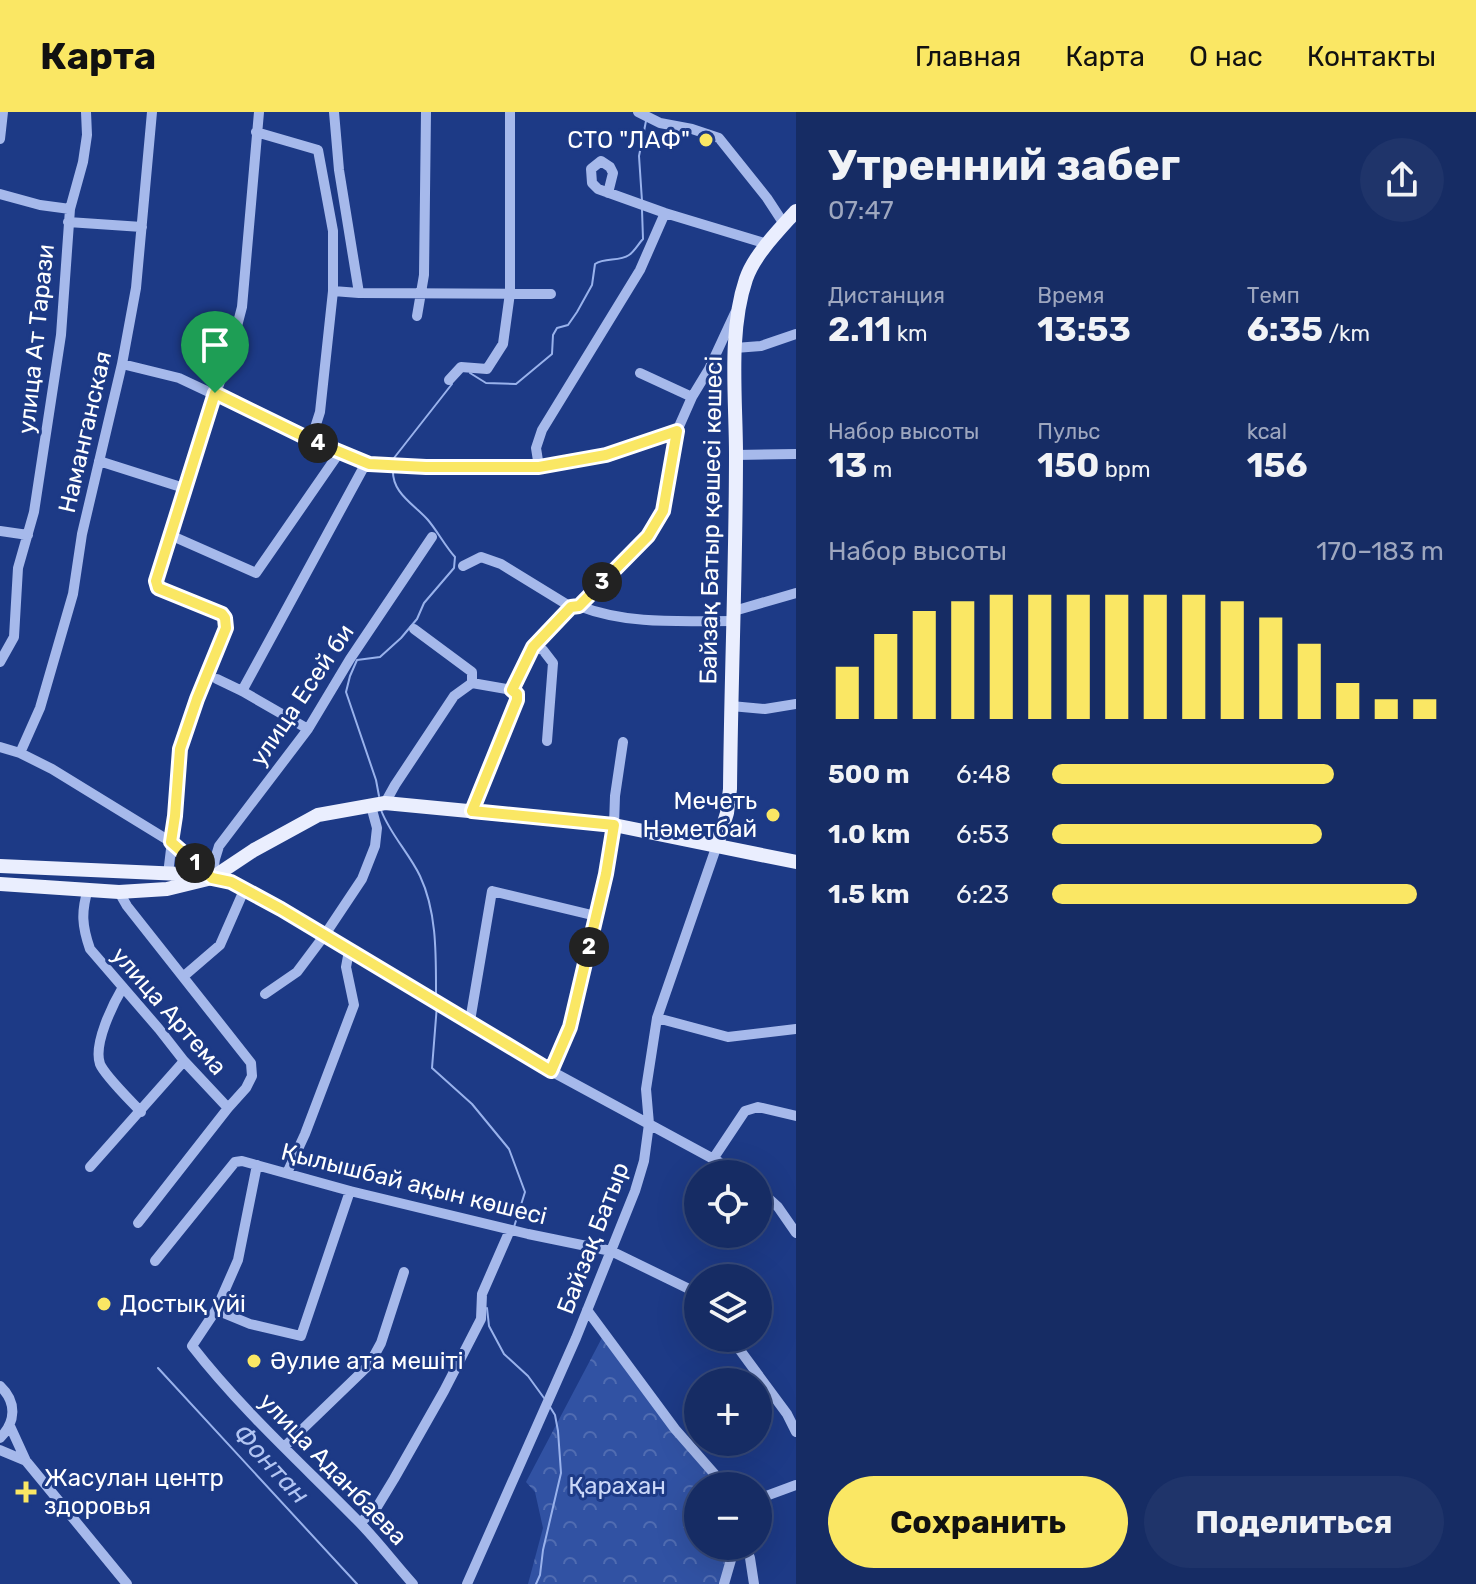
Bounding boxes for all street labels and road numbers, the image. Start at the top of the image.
street label: улица Ат Тарази [12,243,60,435]
street label: Наманганская [53,348,117,516]
street label: Байзақ Батыр қөшесі көшесі [694,355,728,685]
street label: улица Есей би [244,619,360,771]
street label: улица Артема [106,941,232,1081]
street label: Қылышбай ақын көшесі [278,1137,550,1231]
street label: Байзақ Батыр [551,1158,635,1318]
street label: улица Аданбаева [253,1387,413,1551]

